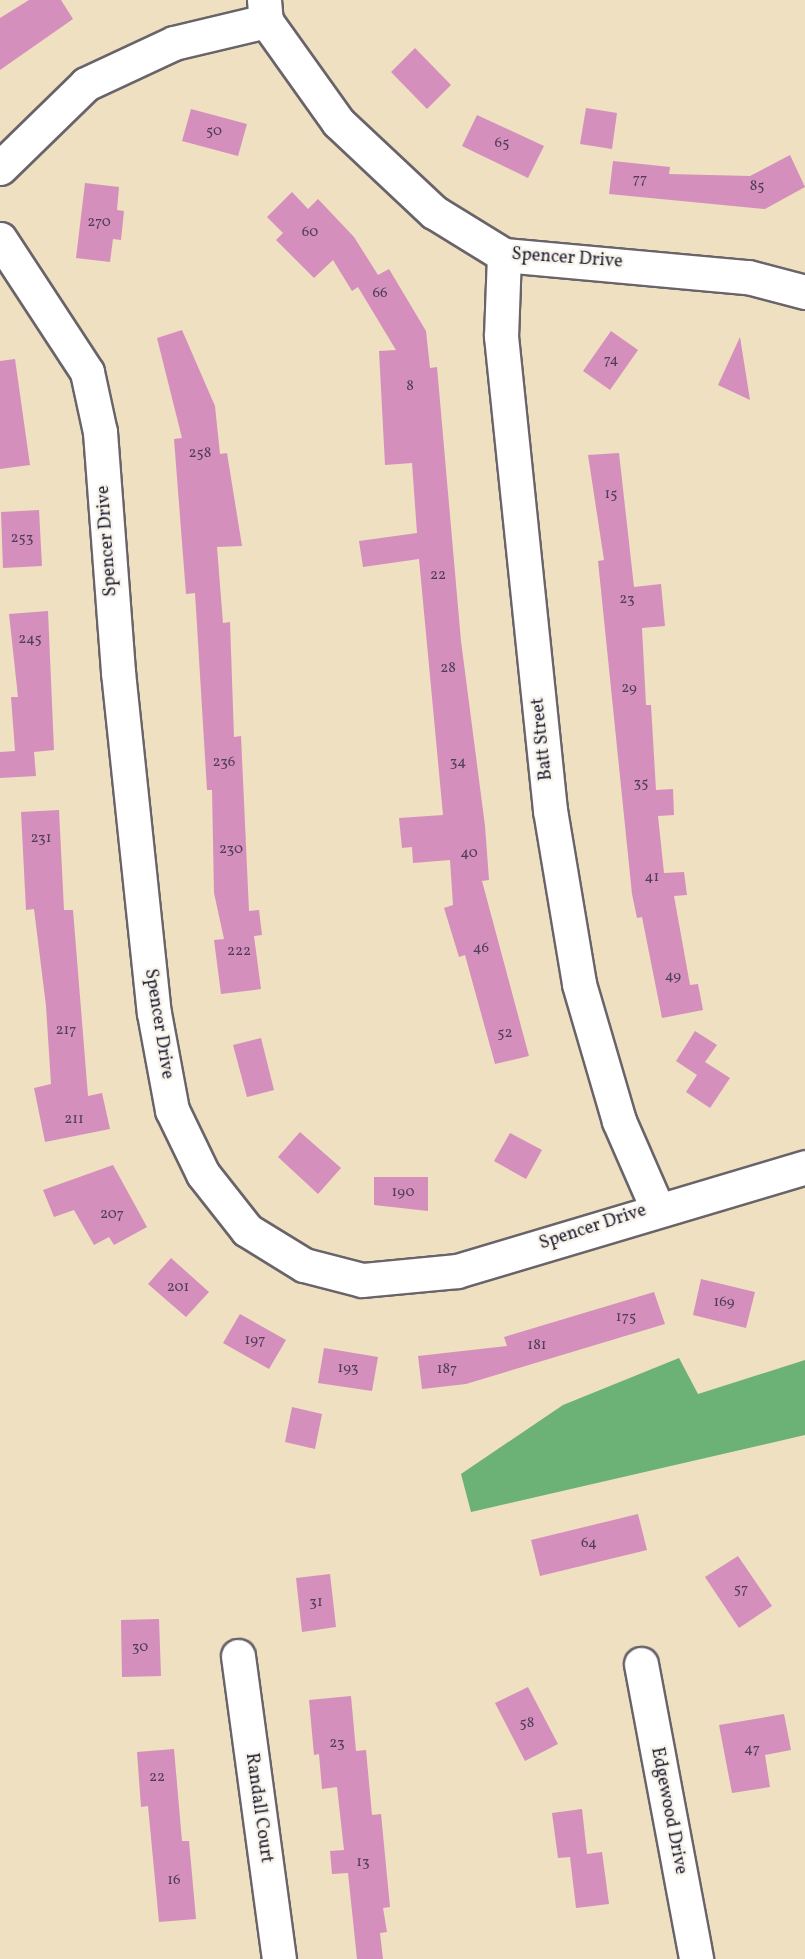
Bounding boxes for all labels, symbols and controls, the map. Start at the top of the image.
house number: 50 [206,123,222,141]
house number: 65 [495,135,509,153]
house number: 77 [633,171,647,189]
house number: 85 [750,178,764,196]
house number: 270 [87,214,111,232]
house number: 60 [302,224,318,242]
street label: Spencer Drive [511,244,623,274]
house number: 66 [372,285,388,303]
house number: 74 [604,352,618,370]
house number: 8 [406,378,414,396]
house number: 258 [189,445,211,463]
street label: Spencer Drive [93,485,123,597]
house number: 15 [604,486,618,504]
house number: 253 [11,530,33,548]
house number: 22 [430,567,446,585]
house number: 23 [619,591,635,609]
house number: 245 [18,631,42,649]
house number: 28 [440,660,456,678]
house number: 29 [621,680,637,698]
street label: Batt Street [528,697,558,781]
house number: 236 [213,754,235,772]
house number: 34 [450,754,466,772]
house number: 35 [634,775,648,793]
house number: 231 [30,830,52,848]
house number: 230 [219,841,243,859]
house number: 40 [460,845,478,863]
house number: 41 [645,869,659,887]
house number: 46 [473,940,489,958]
house number: 222 [227,943,251,961]
street label: Spencer Drive [139,967,177,1081]
house number: 49 [665,968,681,986]
house number: 217 [55,1022,77,1040]
house number: 52 [497,1025,513,1043]
house number: 211 [64,1111,84,1129]
house number: 190 [392,1184,414,1202]
street label: Spencer Drive [537,1201,649,1255]
house number: 207 [100,1206,124,1224]
house number: 201 [167,1279,189,1297]
house number: 169 [713,1294,735,1312]
house number: 175 [616,1309,636,1327]
house number: 197 [245,1332,265,1350]
house number: 181 [527,1337,547,1355]
house number: 193 [338,1360,358,1378]
house number: 187 [437,1361,457,1379]
house number: 64 [581,1535,597,1553]
house number: 57 [734,1581,748,1599]
house number: 31 [309,1594,323,1612]
house number: 30 [132,1639,148,1657]
house number: 58 [520,1715,534,1733]
house number: 23 [329,1735,345,1753]
house number: 47 [744,1741,760,1759]
street label: Edgewood Drive [645,1746,691,1876]
street label: Randall Court [240,1752,276,1864]
house number: 22 [149,1769,165,1787]
house number: 13 [356,1854,370,1872]
house number: 16 [167,1872,181,1890]

